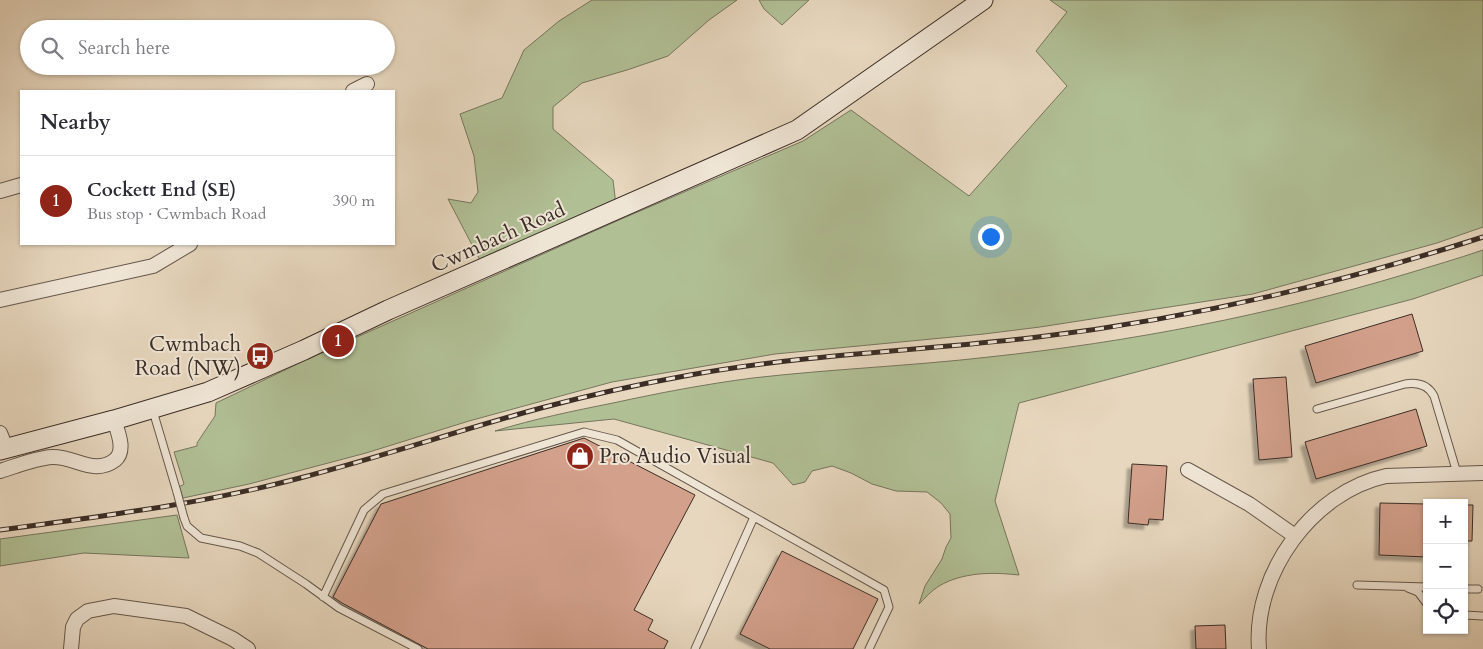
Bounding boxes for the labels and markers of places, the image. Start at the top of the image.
pin: 1 [322,322,354,360]
place label: Cwmbach Road (NW) [135,330,241,383]
bus stop icon: Cwmbach Road (NW) [245,341,275,371]
shop icon: Pro Audio Visual [565,441,595,471]
place label: Pro Audio Visual [599,442,751,471]

